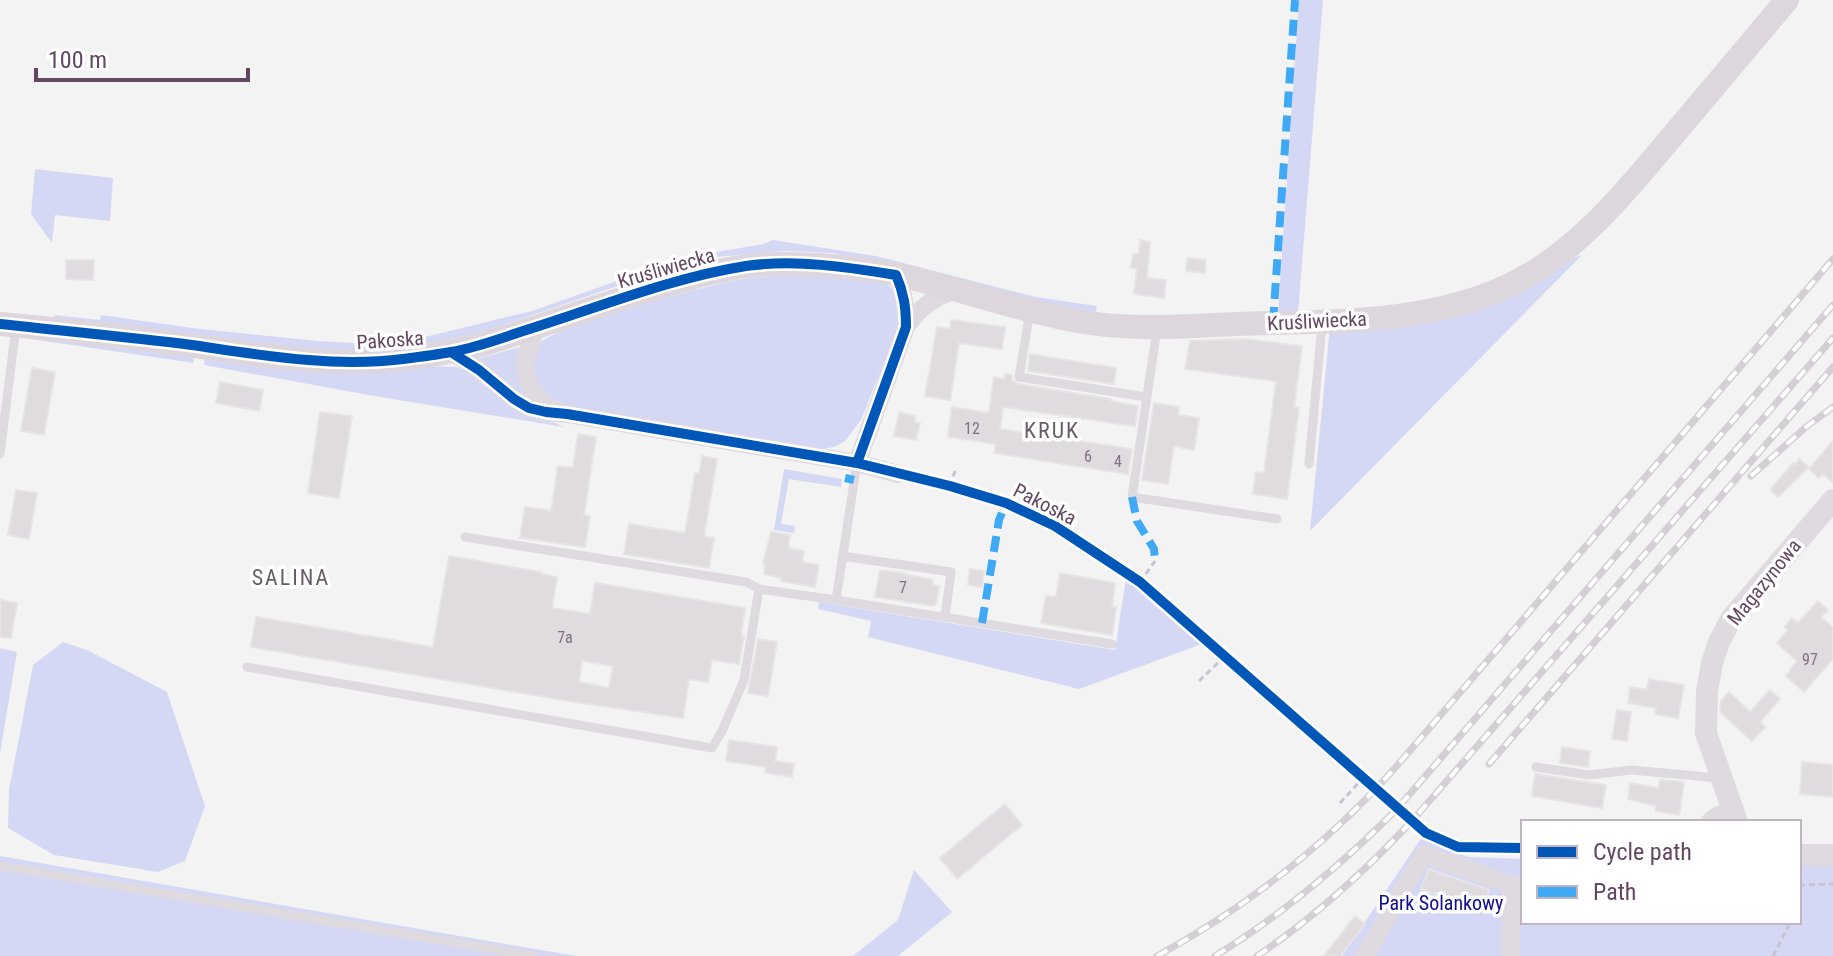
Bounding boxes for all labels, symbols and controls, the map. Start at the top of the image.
scale bar [36,32,248,82]
text: 100 m [48,46,107,74]
street label: Kruśliwiecka [615,243,717,293]
street label: Kruśliwiecka [1267,306,1367,336]
street label: Pakoska [356,326,424,354]
district label: KRUK [1024,418,1080,443]
house number: 12 [964,419,980,438]
house number: 6 [1084,447,1092,466]
house number: 4 [1114,452,1122,471]
street label: Pakoska [1010,478,1080,530]
street label: Magazynowa [1722,534,1806,630]
district label: SALINA [252,565,330,590]
house number: 7 [899,578,907,597]
house number: 7a [557,628,573,647]
house number: 97 [1802,650,1818,669]
legend [1521,820,1801,924]
text: Cycle path [1593,838,1692,866]
text: Path [1593,878,1636,906]
park label: Park Solankowy [1379,891,1503,915]

